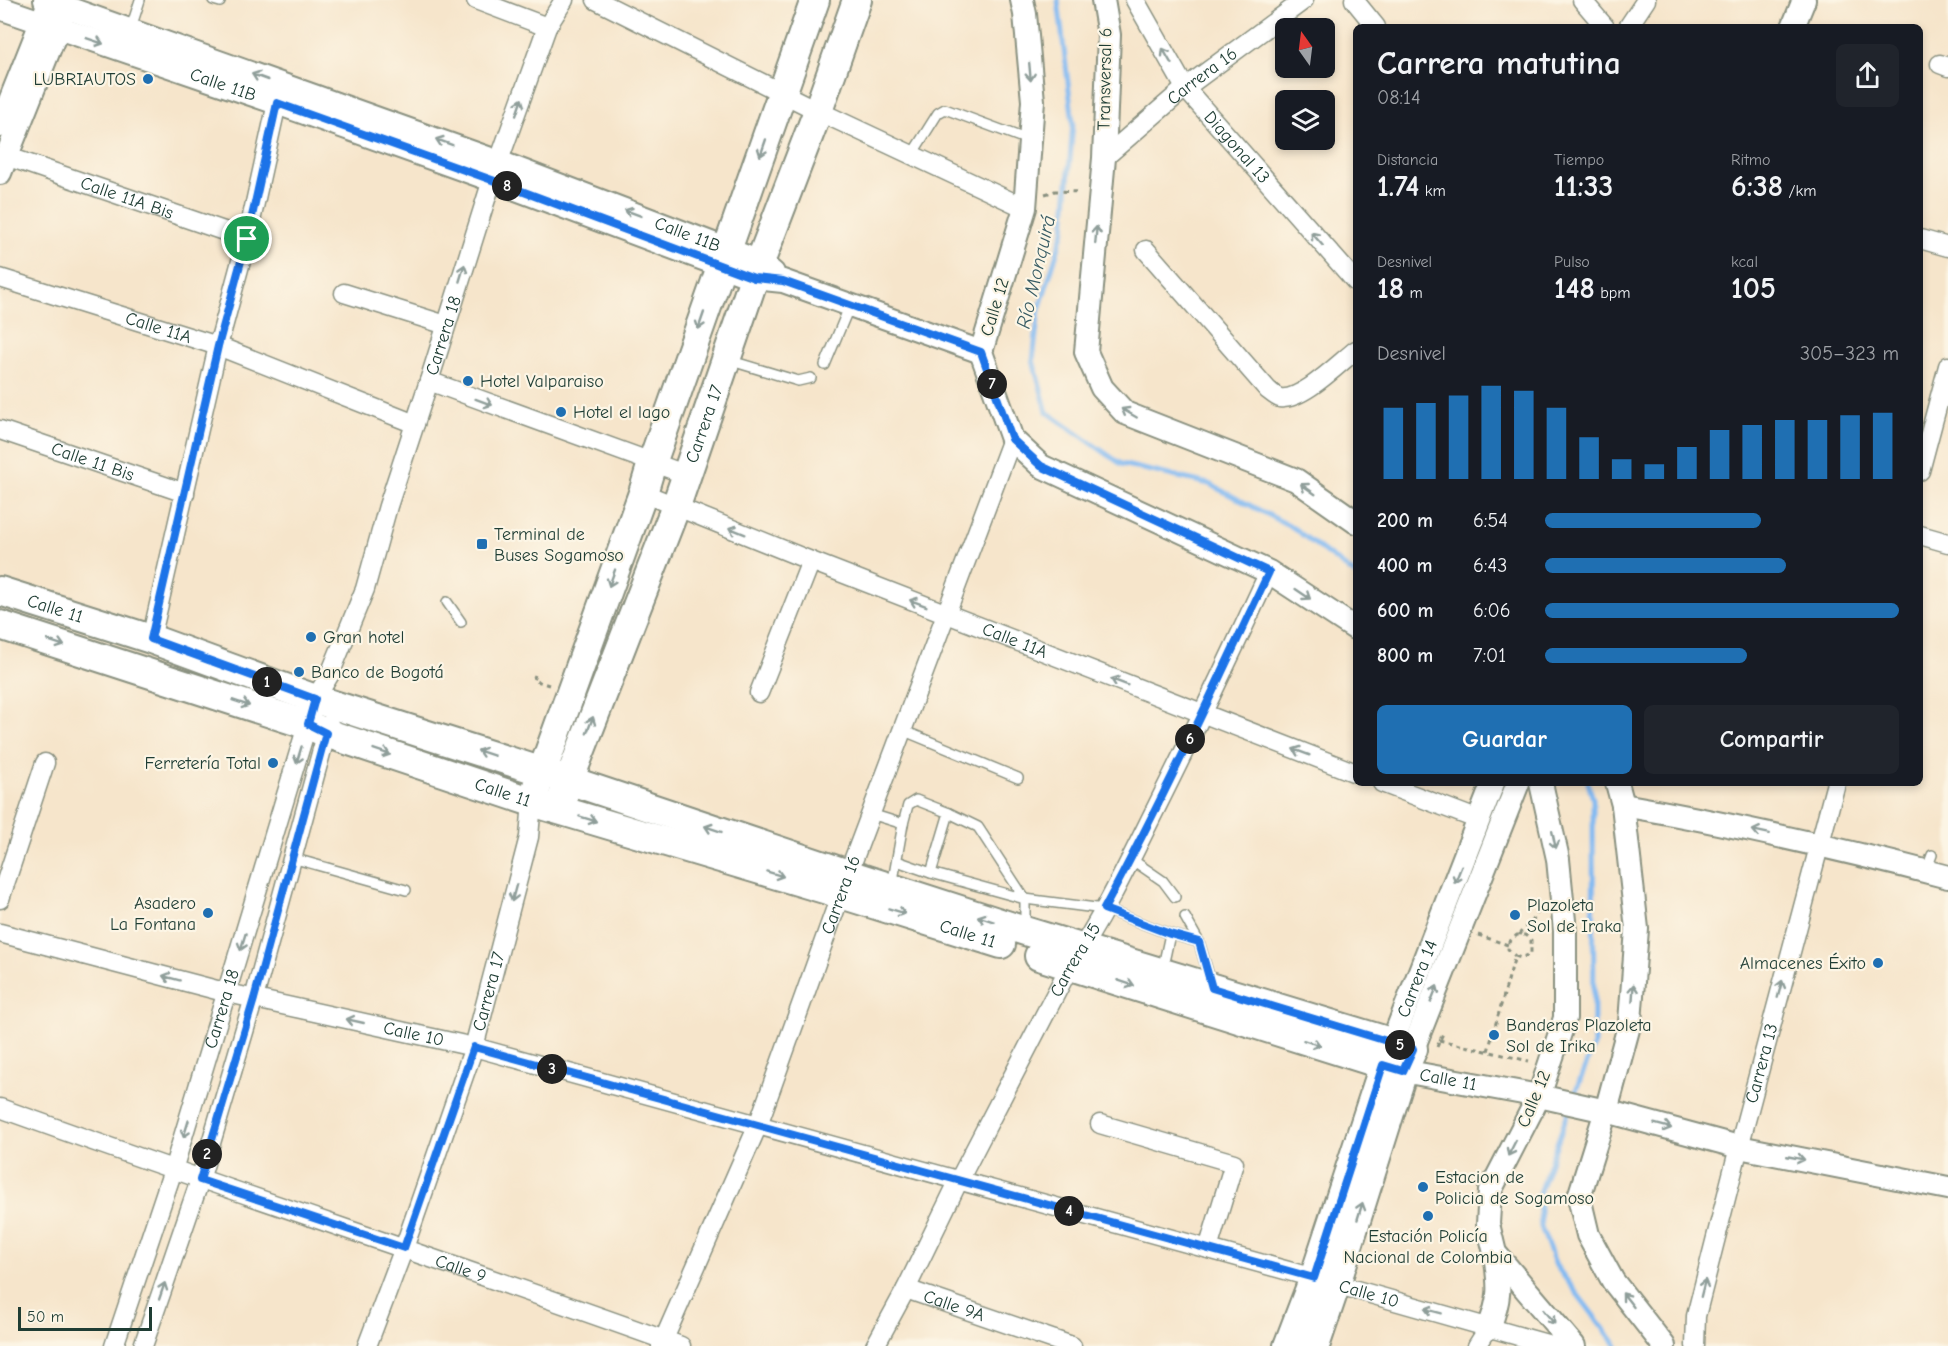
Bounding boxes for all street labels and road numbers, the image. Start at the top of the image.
street label: Transversal 6 [1094,27,1116,131]
street label: Carrera 16 [1163,43,1241,109]
street label: Calle 11B [187,63,259,106]
street label: Diagonal 13 [1200,107,1274,188]
street label: Calle 11A Bis [78,172,176,223]
street label: Calle 11B [652,212,723,256]
street label: Calle 12 [976,275,1014,339]
street label: Carrera 18 [421,293,466,378]
street label: Calle 11A [123,307,194,348]
street label: Carrera 17 [681,382,727,466]
street label: Calle 11 Bis [49,438,137,485]
street label: Calle 11 [25,590,86,627]
street label: Calle 11A [979,618,1050,662]
street label: Calle 11 [472,773,533,811]
street label: Carrera 16 [817,852,865,937]
street label: Calle 11 [937,915,998,952]
street label: Carrera 15 [1045,919,1105,1000]
street label: Carrera 14 [1392,937,1441,1020]
street label: Carrera 17 [468,949,509,1033]
street label: Carrera 18 [200,967,243,1051]
street label: Calle 10 [382,1017,446,1051]
street label: Carrera 13 [1741,1021,1782,1106]
street label: Calle 11 [1418,1064,1478,1095]
street label: Calle 12 [1513,1067,1555,1131]
street label: Calle 9 [432,1250,489,1287]
street label: Calle 10 [1337,1275,1401,1312]
street label: Calle 9A [921,1285,988,1326]

